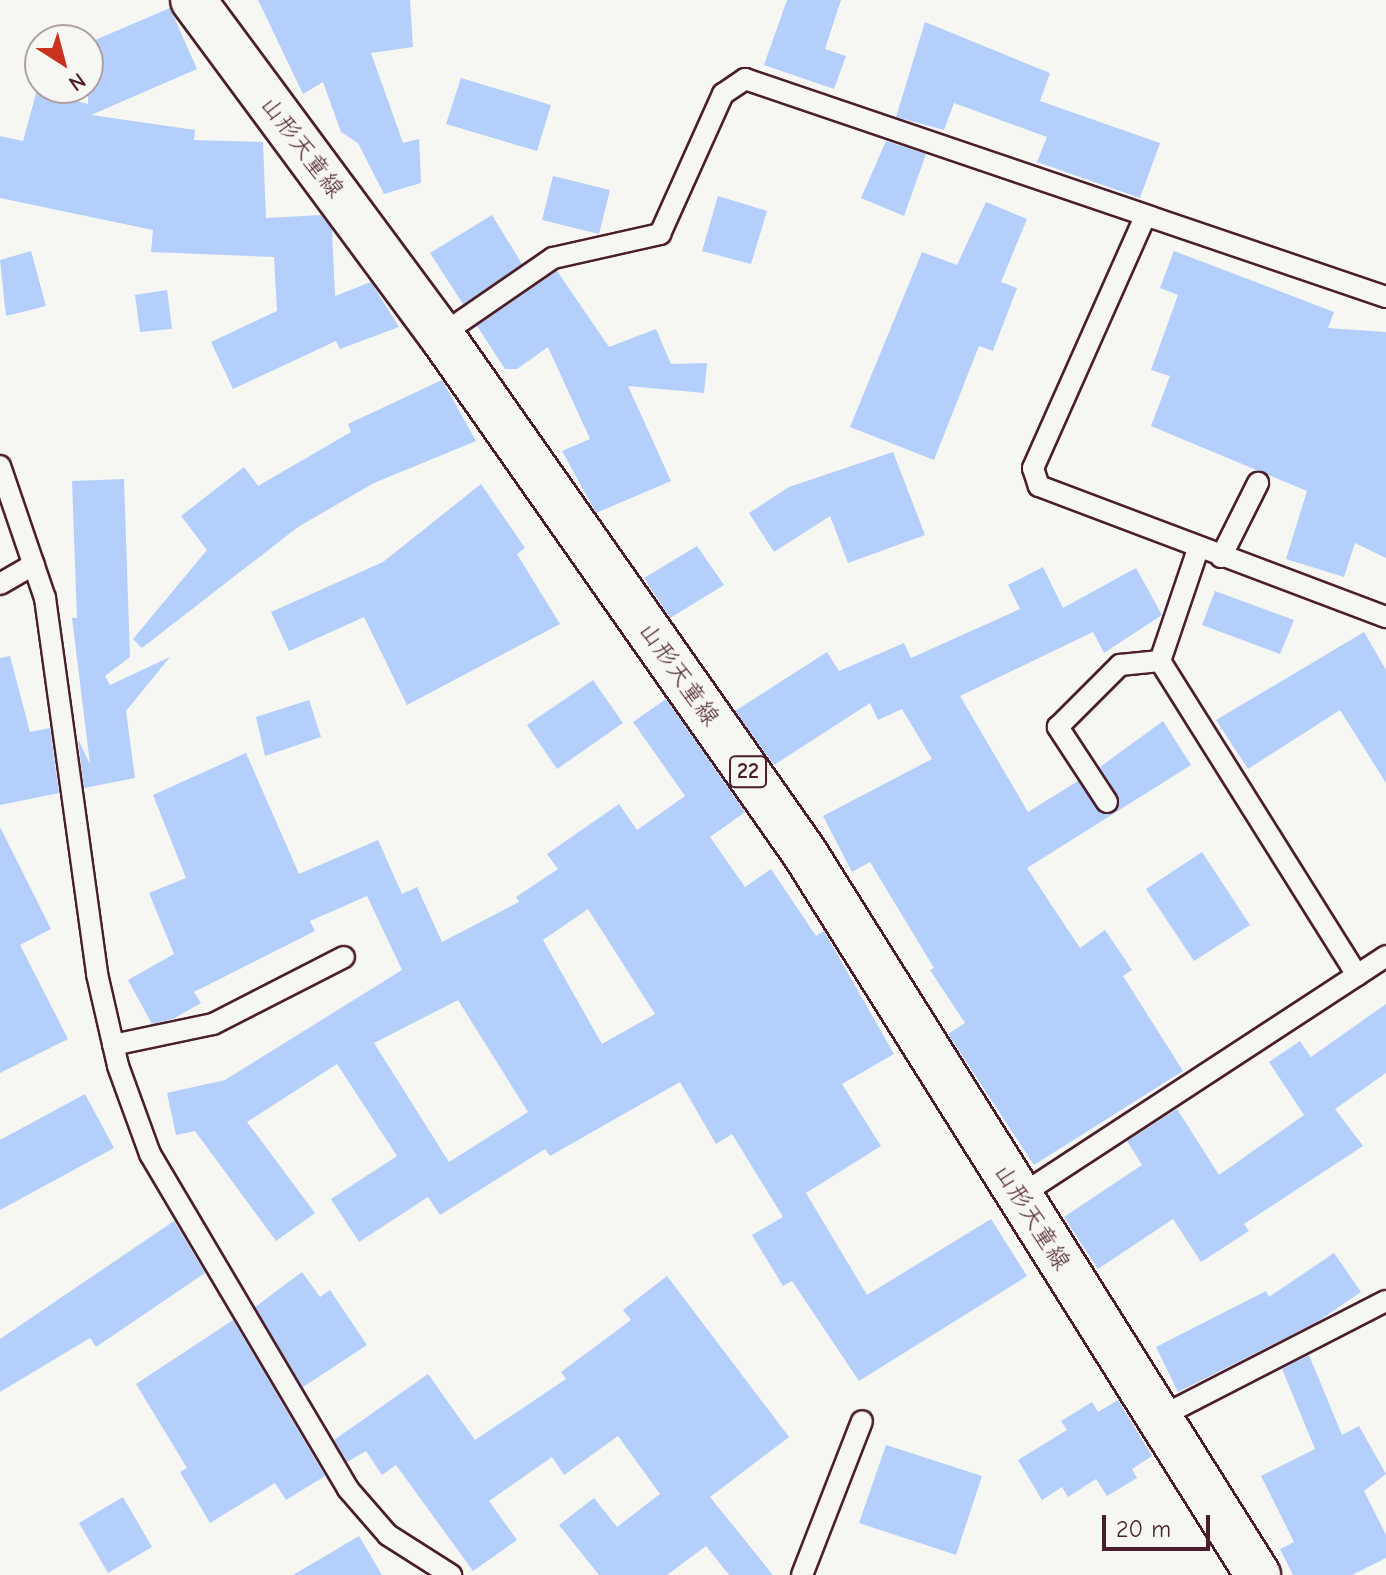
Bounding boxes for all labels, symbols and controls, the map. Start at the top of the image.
north arrow [24,24,104,104]
text: N [63,67,90,97]
street label: 山形天童線 [254,90,350,204]
street label: 山形天童線 [633,617,725,731]
road number: 22 [728,754,768,790]
street label: 山形天童線 [988,1158,1076,1276]
scale bar [1106,1499,1214,1549]
text: 20 m [1116,1515,1171,1543]

